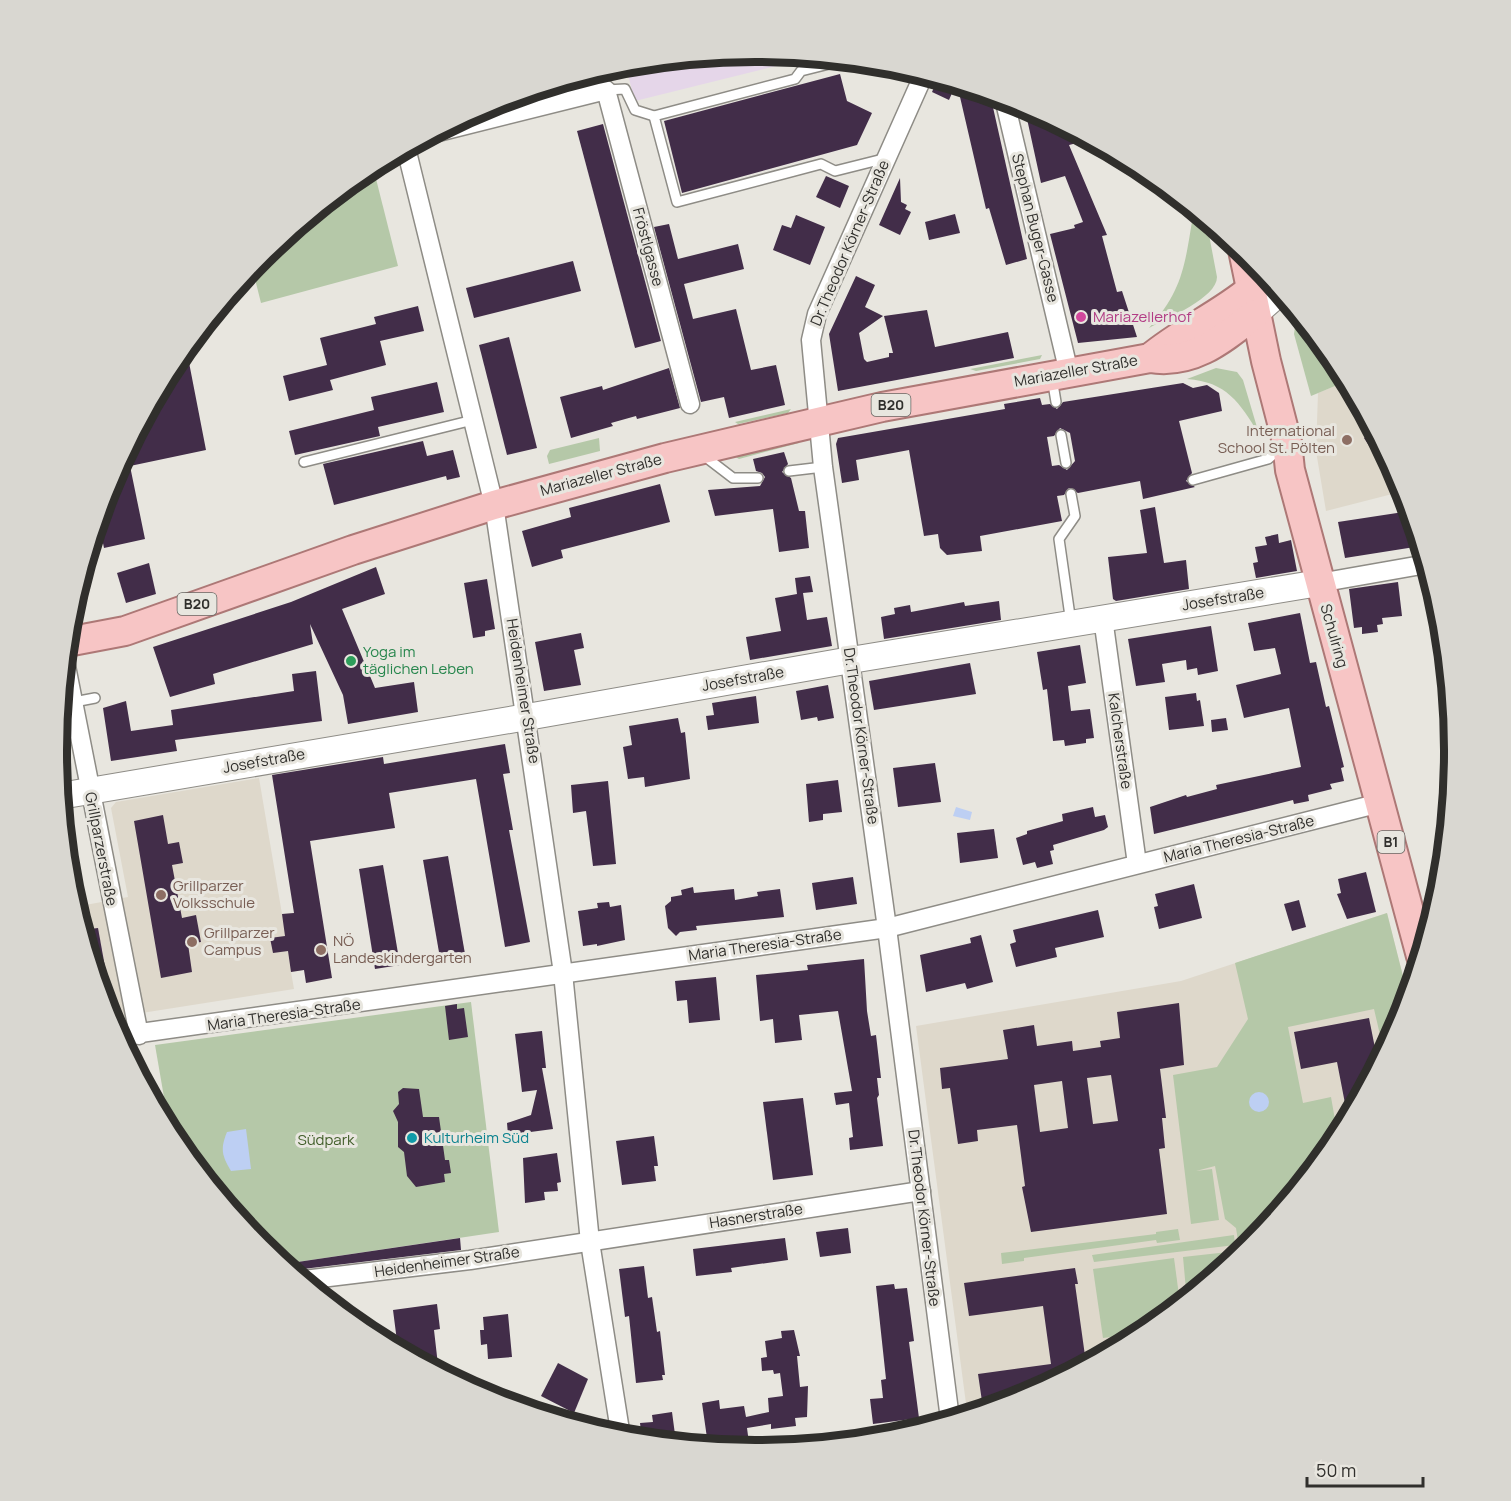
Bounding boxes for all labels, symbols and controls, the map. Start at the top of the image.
street label: Stephan Buger-Gasse [1007,151,1064,305]
street label: Dr.Theodor Körner-Straße [805,157,894,329]
street label: Fröstlgasse [628,205,669,289]
place label: Mariazellerhof [1093,306,1192,327]
marker: Mariazellerhof [1074,310,1088,324]
street label: Mariazeller Straße [1013,349,1139,392]
road number: B20 [872,394,910,416]
place label: International School St. Pölten [1218,420,1335,458]
marker: International School St. Pölten [1340,433,1354,447]
street label: Mariazeller Straße [538,448,664,501]
street label: Josefstraße [1180,582,1266,615]
road number: B20 [178,593,216,615]
street label: Schulring [1315,601,1354,670]
street label: Heidenheimer Straße [502,617,545,765]
place label: Yoga im täglichen Leben [363,641,474,679]
street label: Dr.Theodor Körner-Straße [839,646,884,826]
marker: Yoga im täglichen Leben [344,654,358,668]
street label: Josefstraße [700,661,786,696]
street label: Kalcherstraße [1103,691,1138,791]
street label: Josefstraße [221,743,307,778]
street label: Grillparzerstraße [80,790,123,908]
street label: Maria Theresia-Straße [1161,810,1316,867]
road number: B1 [1378,831,1404,853]
place label: Grillparzer Volksschule [173,875,255,913]
marker: Grillparzer Volksschule [154,888,168,902]
place label: Grillparzer Campus [204,922,275,960]
street label: Maria Theresia-Straße [687,923,843,966]
place label: NÖ Landeskindergarten [333,930,472,968]
marker: Grillparzer Campus [185,935,199,949]
marker: NÖ Landeskindergarten [314,943,328,957]
street label: Maria Theresia-Straße [206,993,362,1036]
place label: Kulturheim Süd [424,1127,529,1148]
street label: Dr.Theodor Körner-Straße [903,1128,946,1308]
park label: Südpark [297,1129,355,1150]
marker: Kulturheim Süd [405,1131,419,1145]
street label: Hasnerstraße [708,1198,804,1233]
street label: Heidenheimer Straße [373,1241,521,1282]
scale bar [1307,1450,1422,1488]
text: 50 m [1316,1458,1356,1482]

